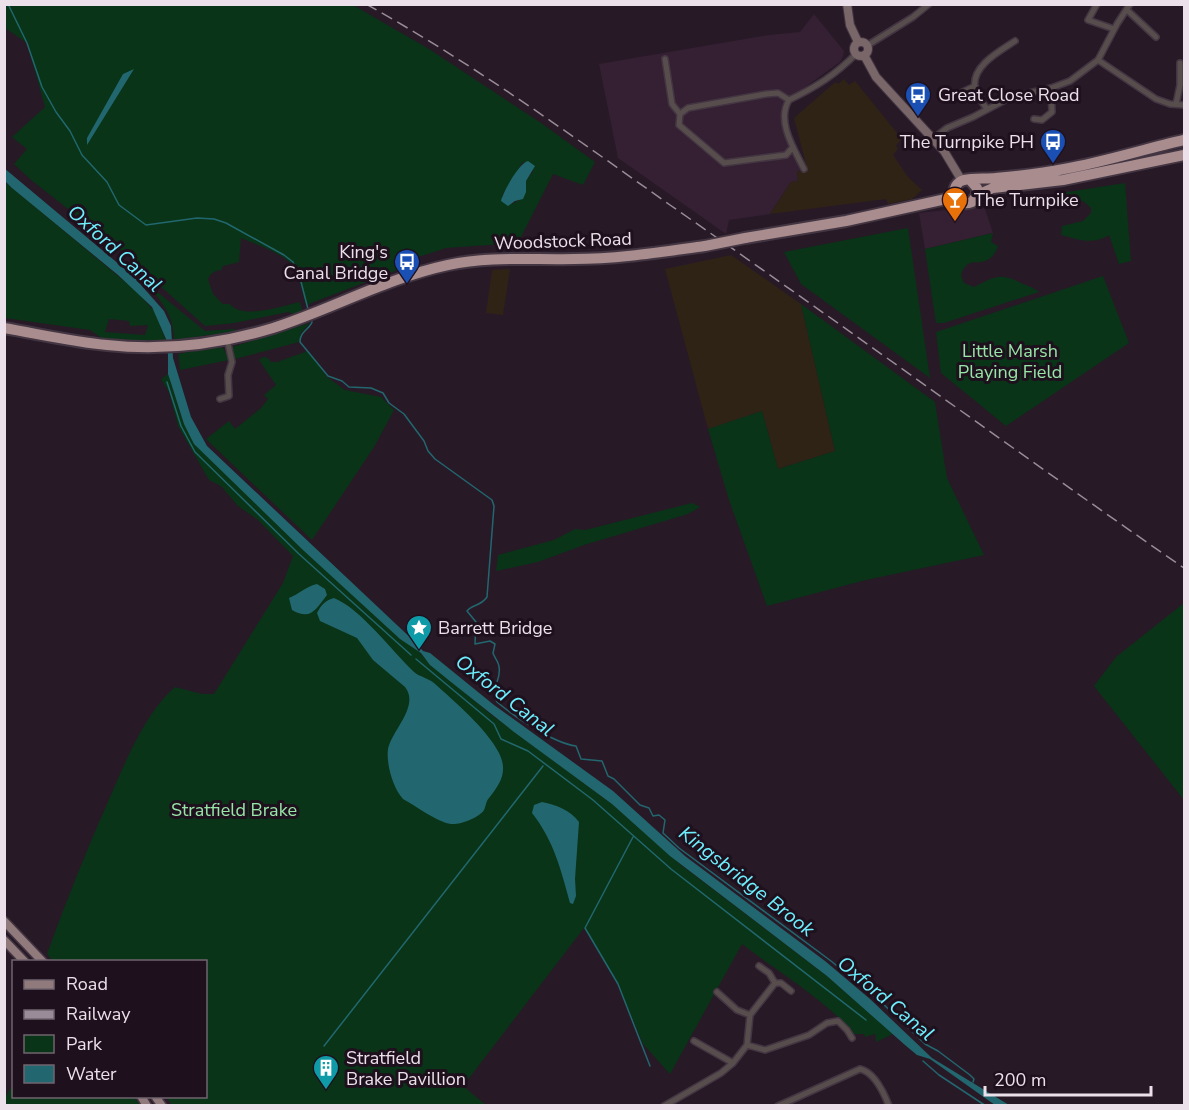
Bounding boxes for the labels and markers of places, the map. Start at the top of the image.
bus stop icon: Great Close Road [903,80,933,118]
place label: Great Close Road [938,83,1080,107]
bus stop icon: The Turnpike PH [1038,127,1068,165]
place label: The Turnpike PH [900,130,1034,154]
bar icon: The Turnpike [940,185,970,223]
place label: The Turnpike [974,188,1079,212]
place label: King's Canal Bridge [284,240,388,285]
bus stop icon: King's Canal Bridge [392,247,422,285]
place icon: Barrett Bridge [404,613,434,651]
place label: Barrett Bridge [438,616,552,640]
place label: Stratfield Brake Pavillion [346,1046,466,1091]
building icon: Stratfield Brake Pavillion [311,1053,341,1091]

